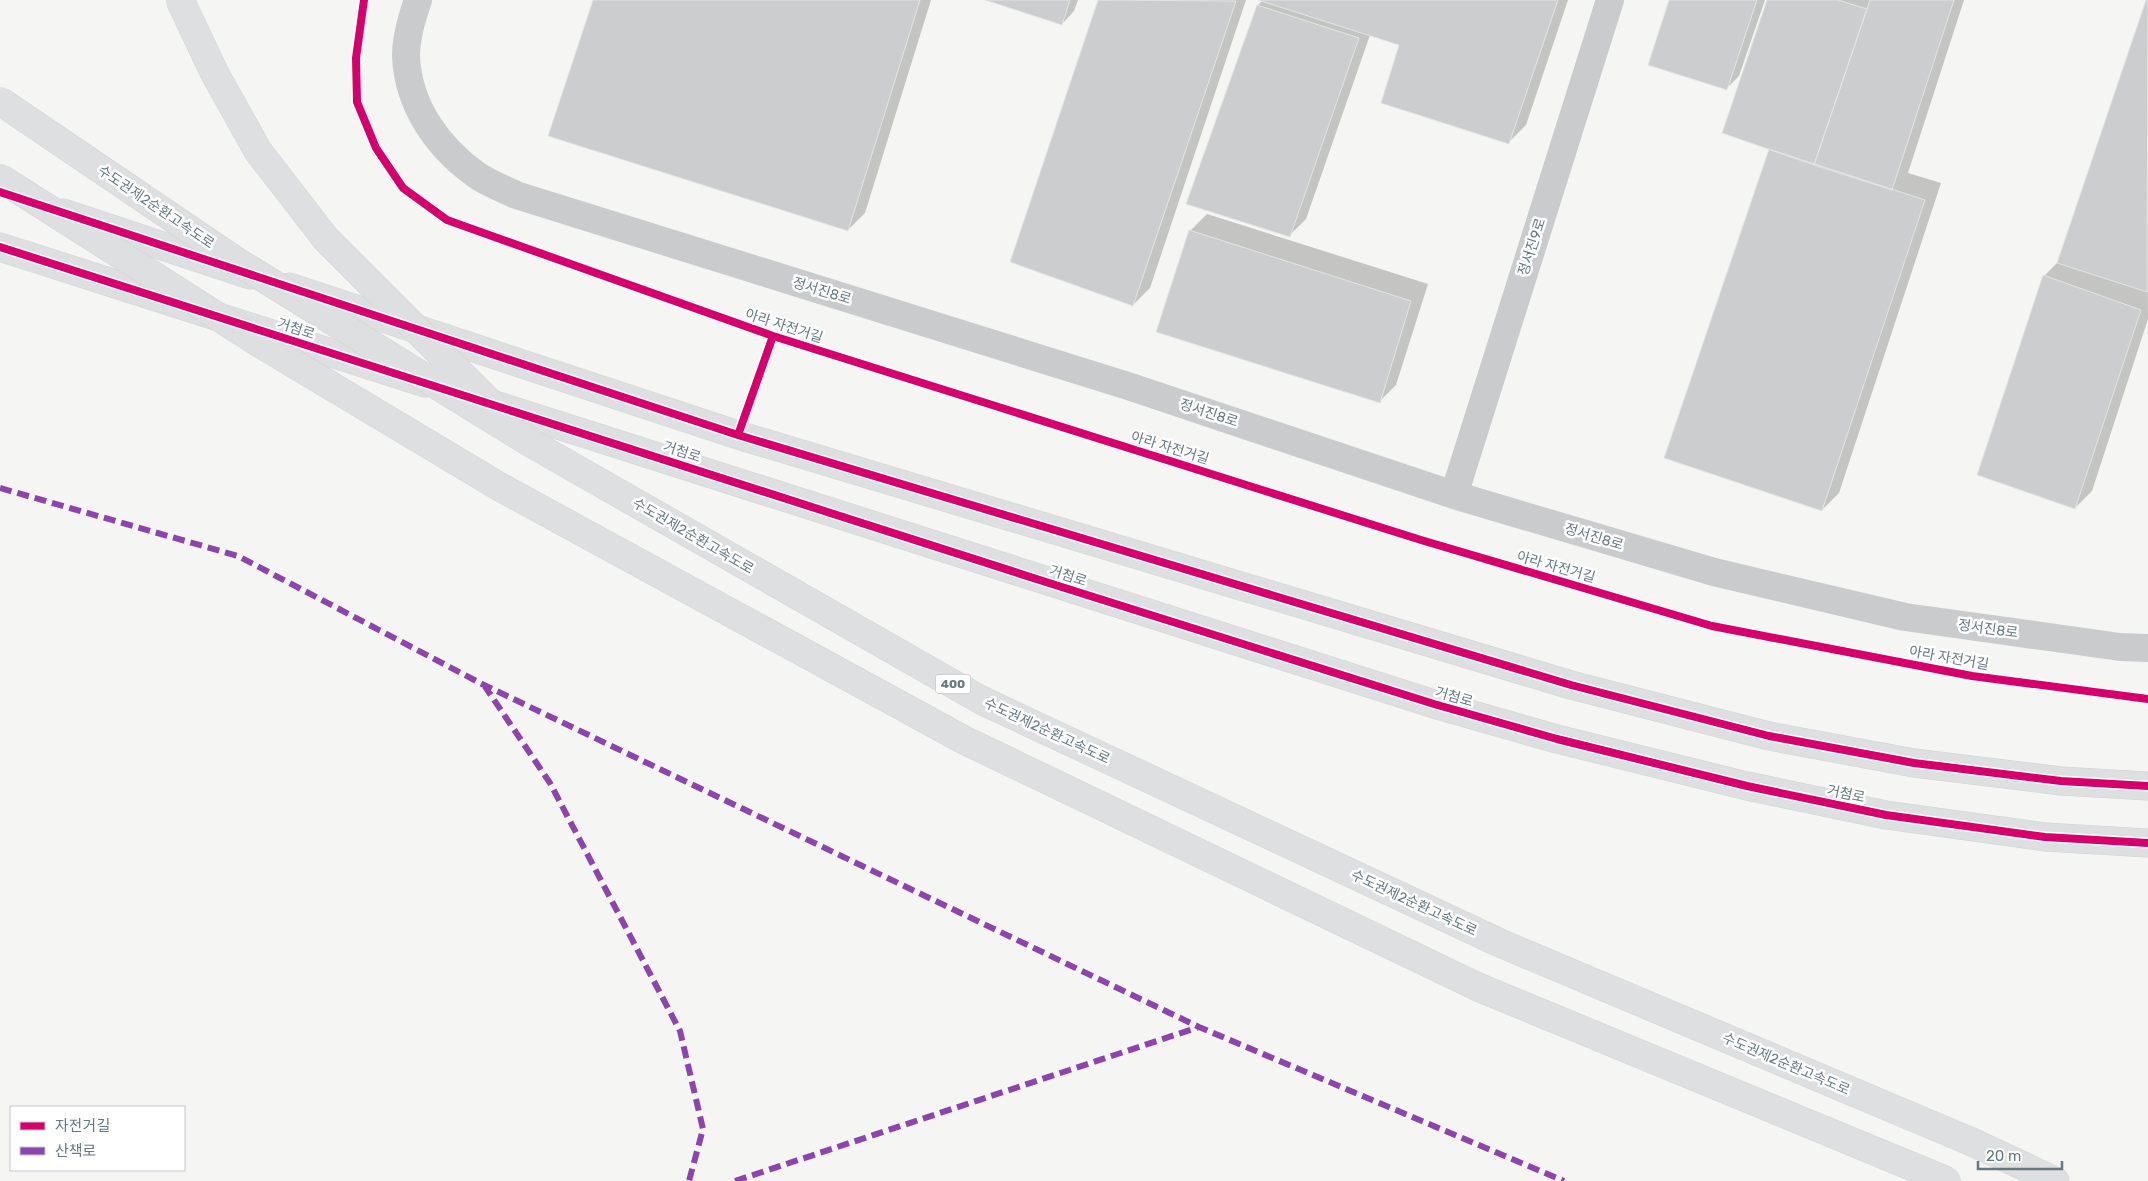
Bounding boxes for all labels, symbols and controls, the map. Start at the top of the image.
street label: 수도권제2순환고속도로 [94,162,218,252]
street label: 정서진9로 [1515,216,1549,278]
street label: 정서진8로 [791,274,853,308]
street label: 아라 자전거길 [743,305,825,347]
street label: 거첨로 [275,315,317,343]
street label: 정서진8로 [1178,396,1240,430]
street label: 아라 자전거길 [1129,428,1211,468]
street label: 거첨로 [661,438,703,466]
street label: 수도권제2순환고속도로 [629,494,757,578]
street label: 정서진8로 [1563,520,1625,554]
street label: 아라 자전거길 [1515,548,1597,586]
street label: 거첨로 [1047,562,1089,590]
street label: 정서진8로 [1957,616,2019,642]
street label: 아라 자전거길 [1908,643,1990,673]
road number: 400 [936,674,970,694]
street label: 거첨로 [1433,684,1475,711]
street label: 수도권제2순환고속도로 [981,694,1113,768]
street label: 거첨로 [1825,782,1867,806]
street label: 수도권제2순환고속도로 [1348,866,1480,940]
street label: 수도권제2순환고속도로 [1720,1029,1852,1099]
legend [10,1106,185,1171]
text: 자전거길 [55,1117,110,1135]
scale bar [1978,1138,2062,1170]
text: 산책로 [55,1142,96,1160]
text: 20 m [1986,1147,2021,1165]

